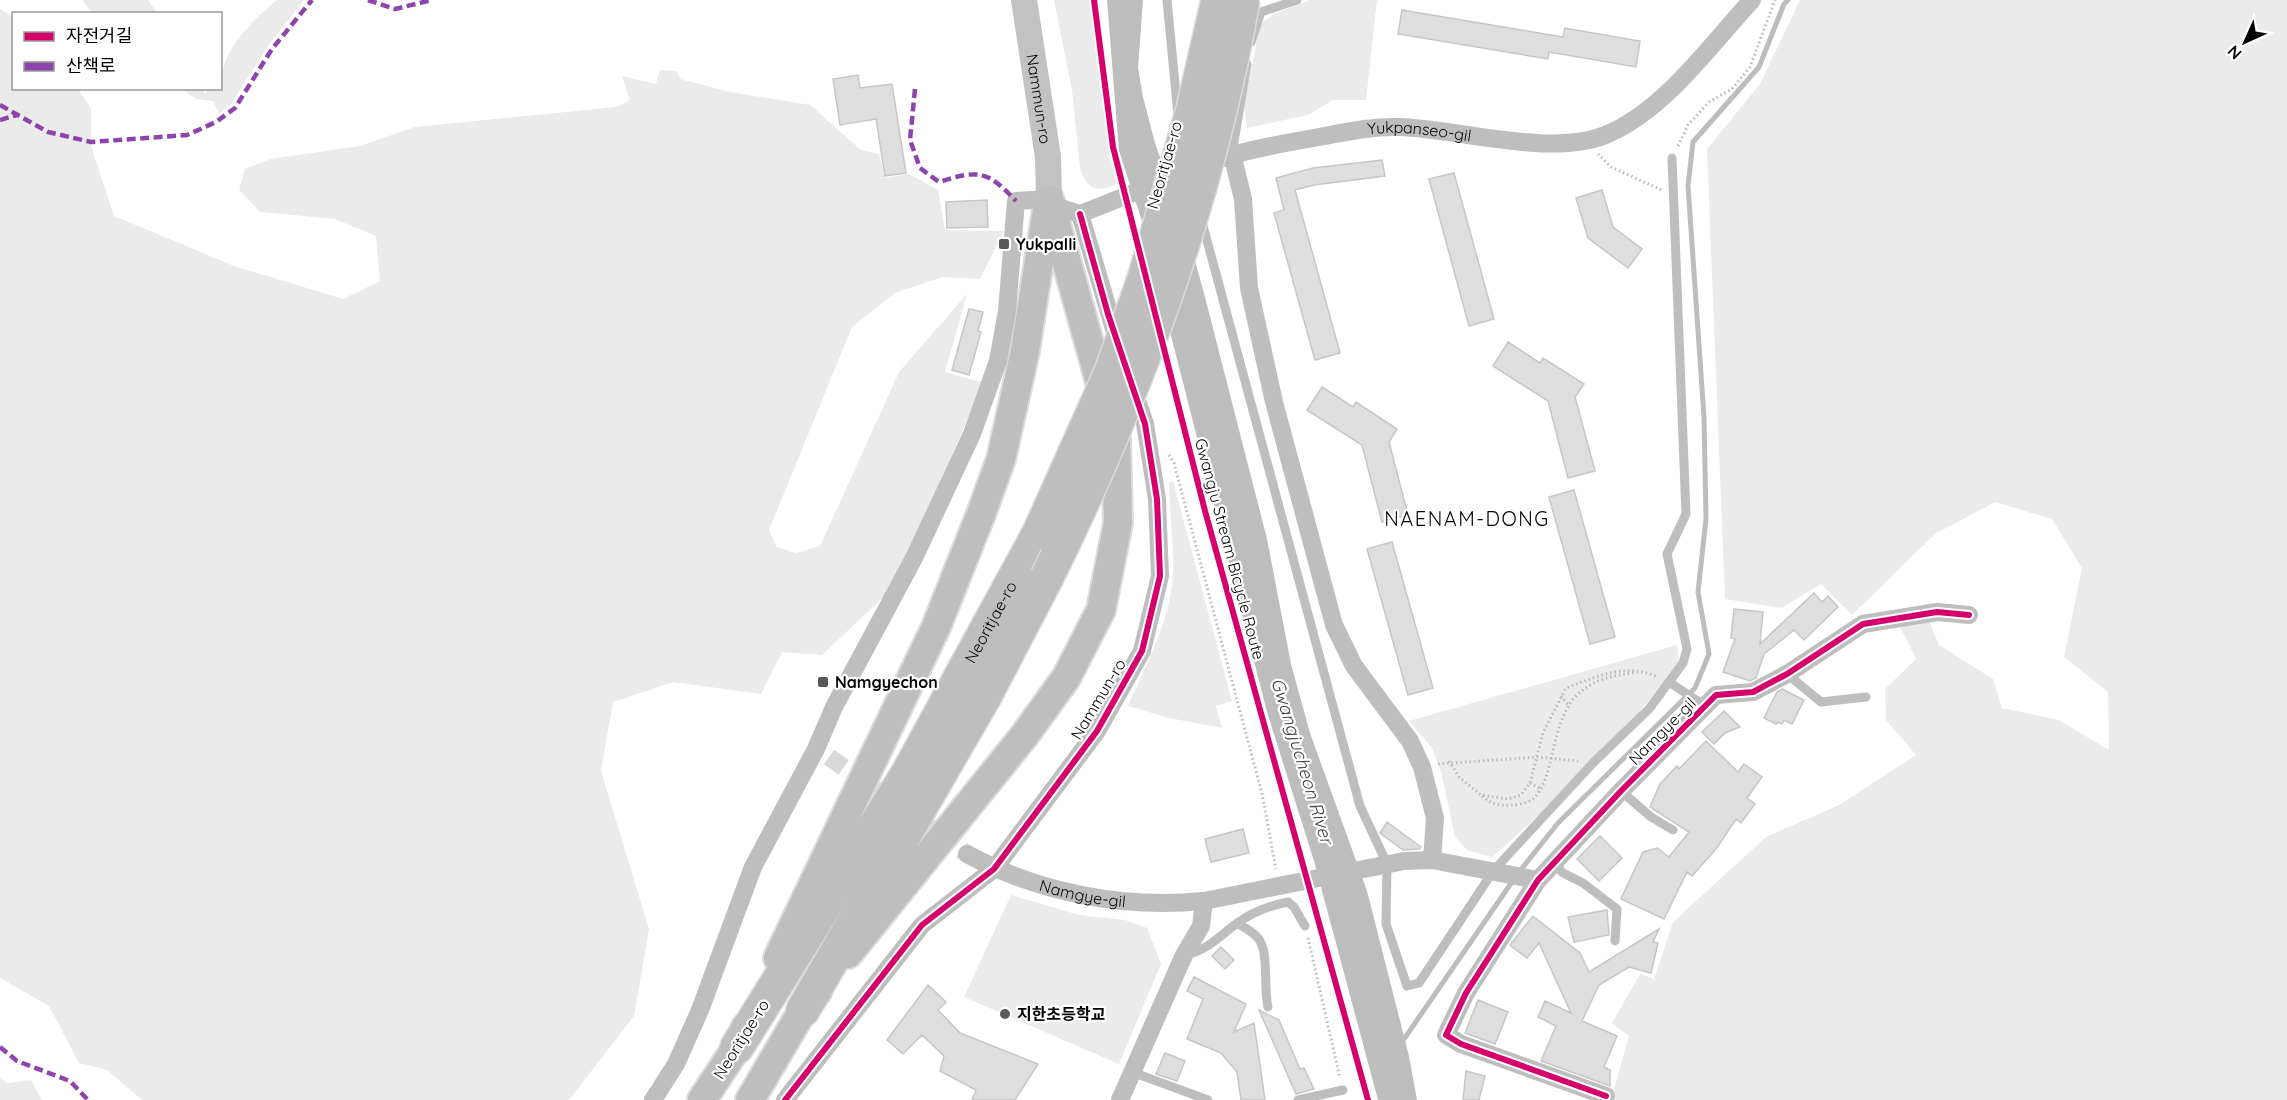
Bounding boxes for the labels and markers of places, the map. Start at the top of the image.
place label: Yukpalli [1016,234,1076,254]
marker: Yukpalli [997,237,1011,251]
place label: Namgyechon [835,672,938,692]
marker: Namgyechon [816,675,830,689]
place label: 지한초등학교 [1017,1004,1106,1024]
marker: 지한초등학교 [998,1007,1012,1021]

